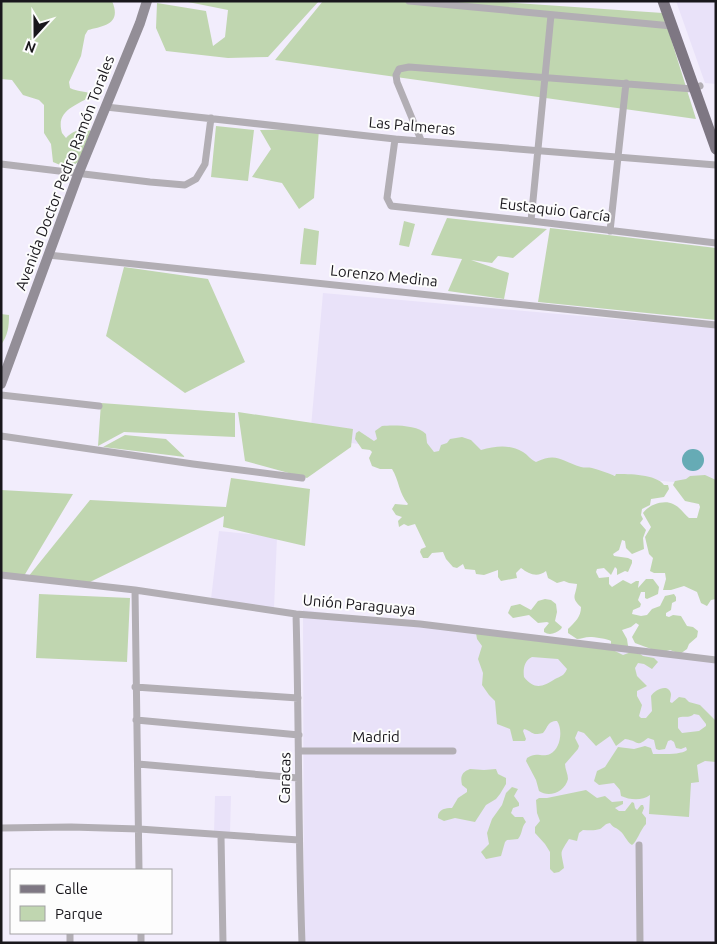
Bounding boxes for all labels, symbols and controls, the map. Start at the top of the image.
north arrow [10,10,60,60]
text: N [23,38,38,56]
street label: Avenida Doctor Pedro Ramón Torales [12,53,117,293]
street label: Las Palmeras [368,113,456,138]
street label: Eustaquio García [499,194,612,225]
street label: Lorenzo Medina [330,261,439,290]
street label: Unión Paraguaya [302,591,416,618]
street label: Madrid [352,728,400,745]
street label: Caracas [276,752,293,804]
legend [10,869,172,934]
text: Calle [55,880,88,897]
text: Parque [55,905,103,922]

